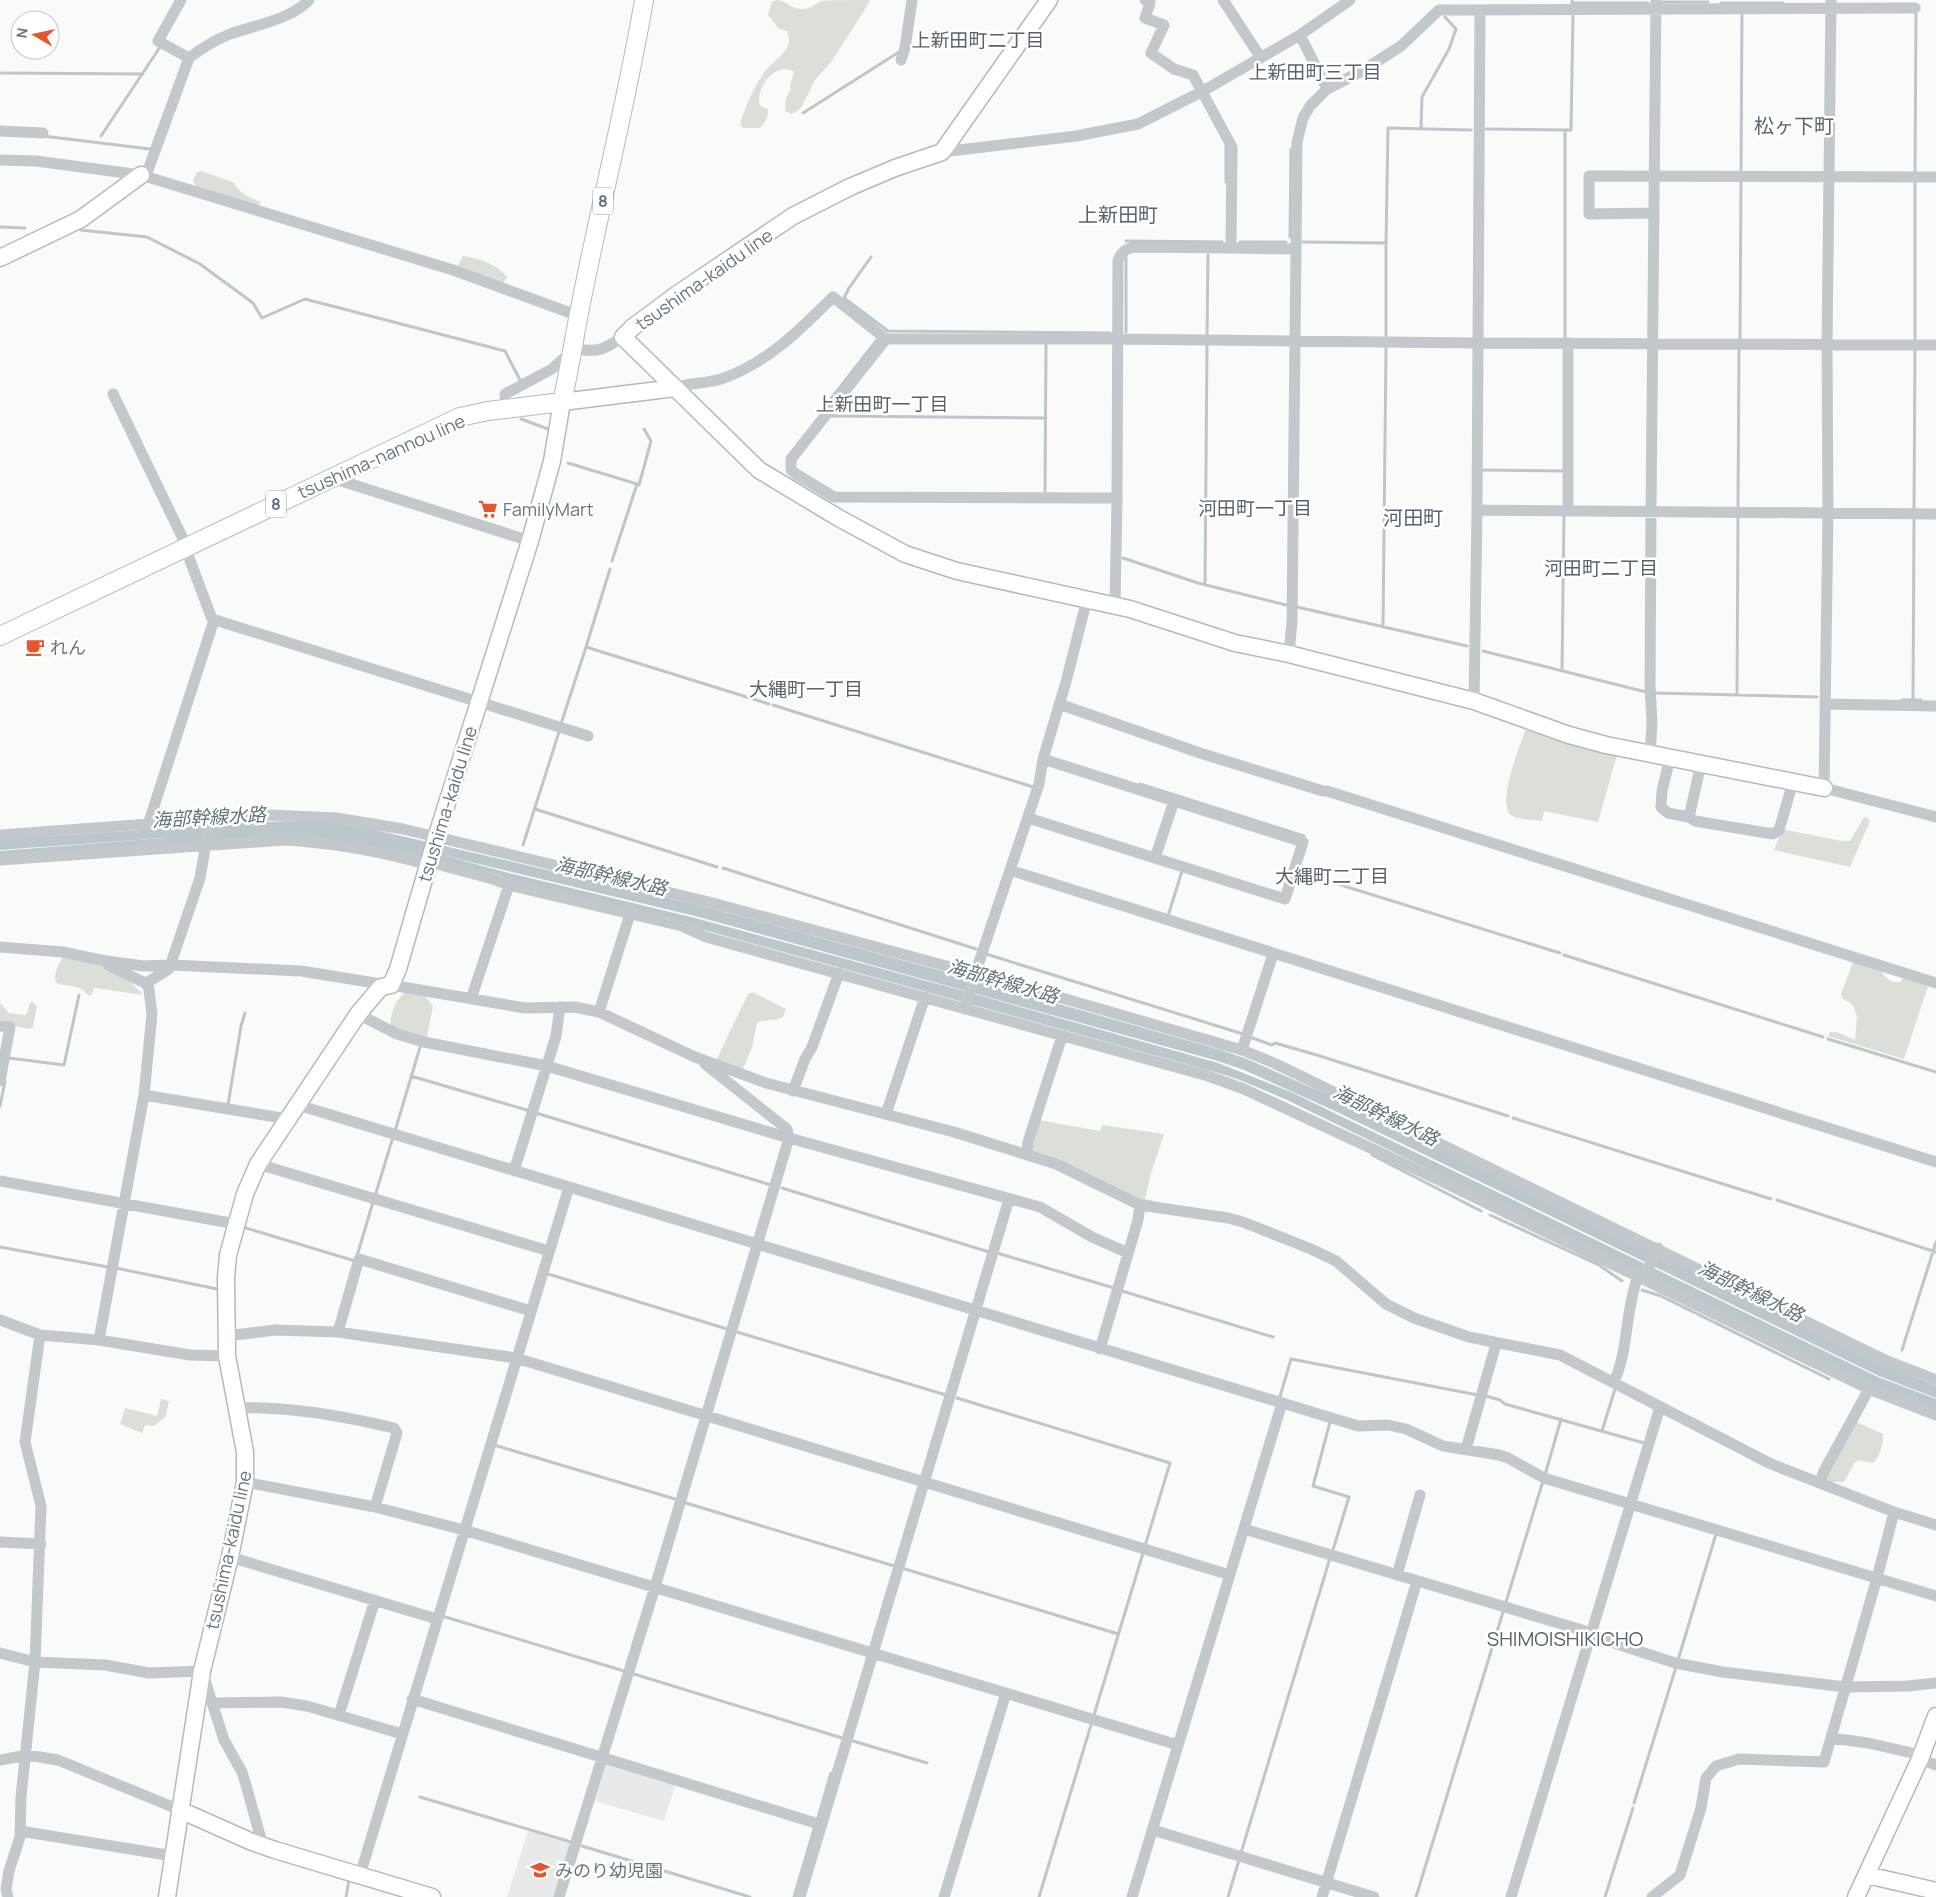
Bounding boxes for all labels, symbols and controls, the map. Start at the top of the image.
north arrow [10,10,60,60]
text: N [11,26,32,39]
district label: 上新田町二丁目 [911,27,1045,53]
district label: 上新田町三丁目 [1248,59,1382,85]
district label: 松ヶ下町 [1754,112,1834,139]
road number: 8 [593,188,613,215]
district label: 上新田町 [1078,201,1158,228]
street label: tsushima-kaidu line [631,223,777,335]
district label: 上新田町一丁目 [815,391,949,417]
street label: tsushima-nannou line [293,408,469,504]
road number: 8 [266,490,286,518]
district label: 河田町一丁目 [1198,495,1312,521]
place label: FamilyMart [503,497,594,521]
supermarket icon: FamilyMart [477,498,499,520]
district label: 河田町 [1383,504,1443,531]
district label: 河田町二丁目 [1544,555,1658,581]
place label: れん [50,635,86,659]
cafe icon: れん [24,636,46,658]
district label: 大縄町一丁目 [749,676,863,702]
street label: tsushima-kaidu line [412,723,482,885]
water label: 海部幹線水路 [151,801,269,833]
water label: 海部幹線水路 [553,851,671,902]
district label: 大縄町二丁目 [1275,863,1389,889]
water label: 海部幹線水路 [945,953,1063,1010]
water label: 海部幹線水路 [1329,1078,1445,1153]
water label: 海部幹線水路 [1694,1254,1810,1329]
street label: tsushima-kaidu line [199,1468,257,1632]
district label: SHIMOISHIKICHO [1487,1625,1643,1652]
place label: みのり幼児園 [555,1858,663,1882]
school or university icon: みのり幼児園 [529,1859,551,1881]

